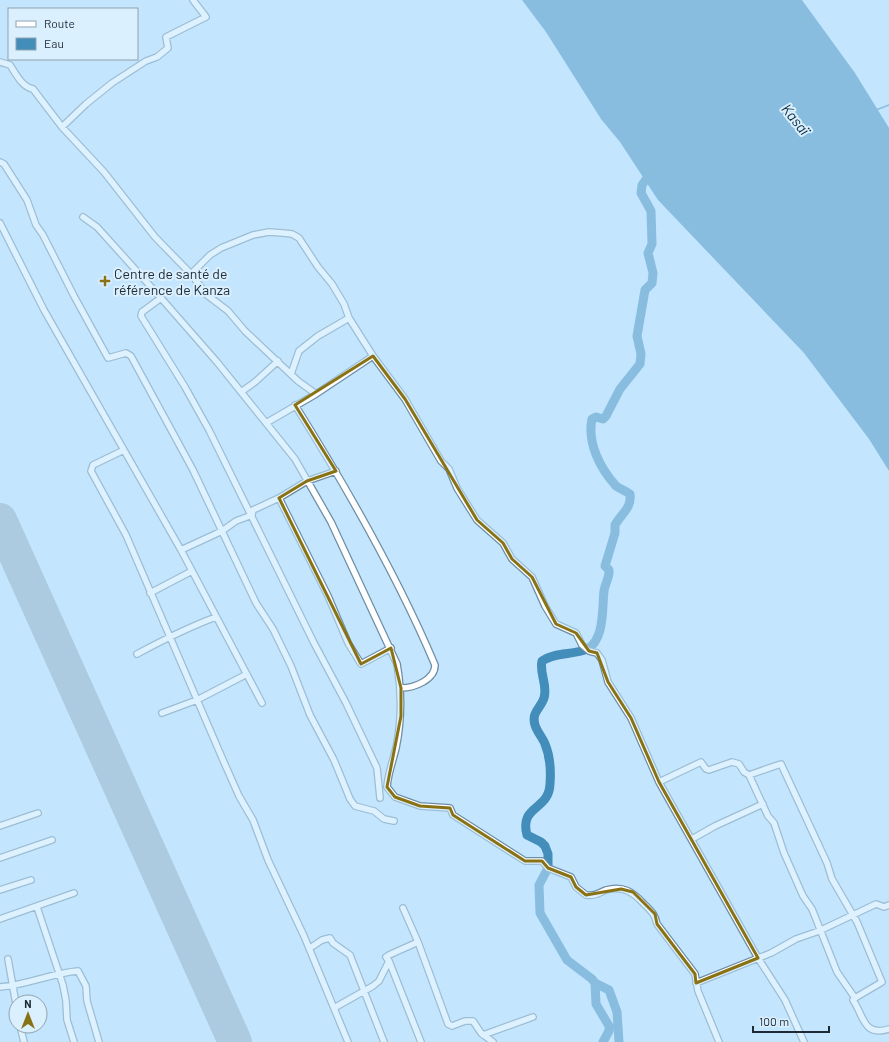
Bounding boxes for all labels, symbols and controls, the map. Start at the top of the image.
legend [8,8,138,60]
text: Route [44,16,75,30]
text: Eau [44,36,64,50]
water label: Kasaï [778,100,815,140]
place label: Centre de santé de référence de Kanza [114,265,230,298]
marker: Centre de santé de référence de Kanza [99,275,111,287]
north arrow [8,994,48,1034]
text: N [24,997,32,1010]
scale bar [753,1008,829,1034]
text: 100 m [759,1014,789,1028]

